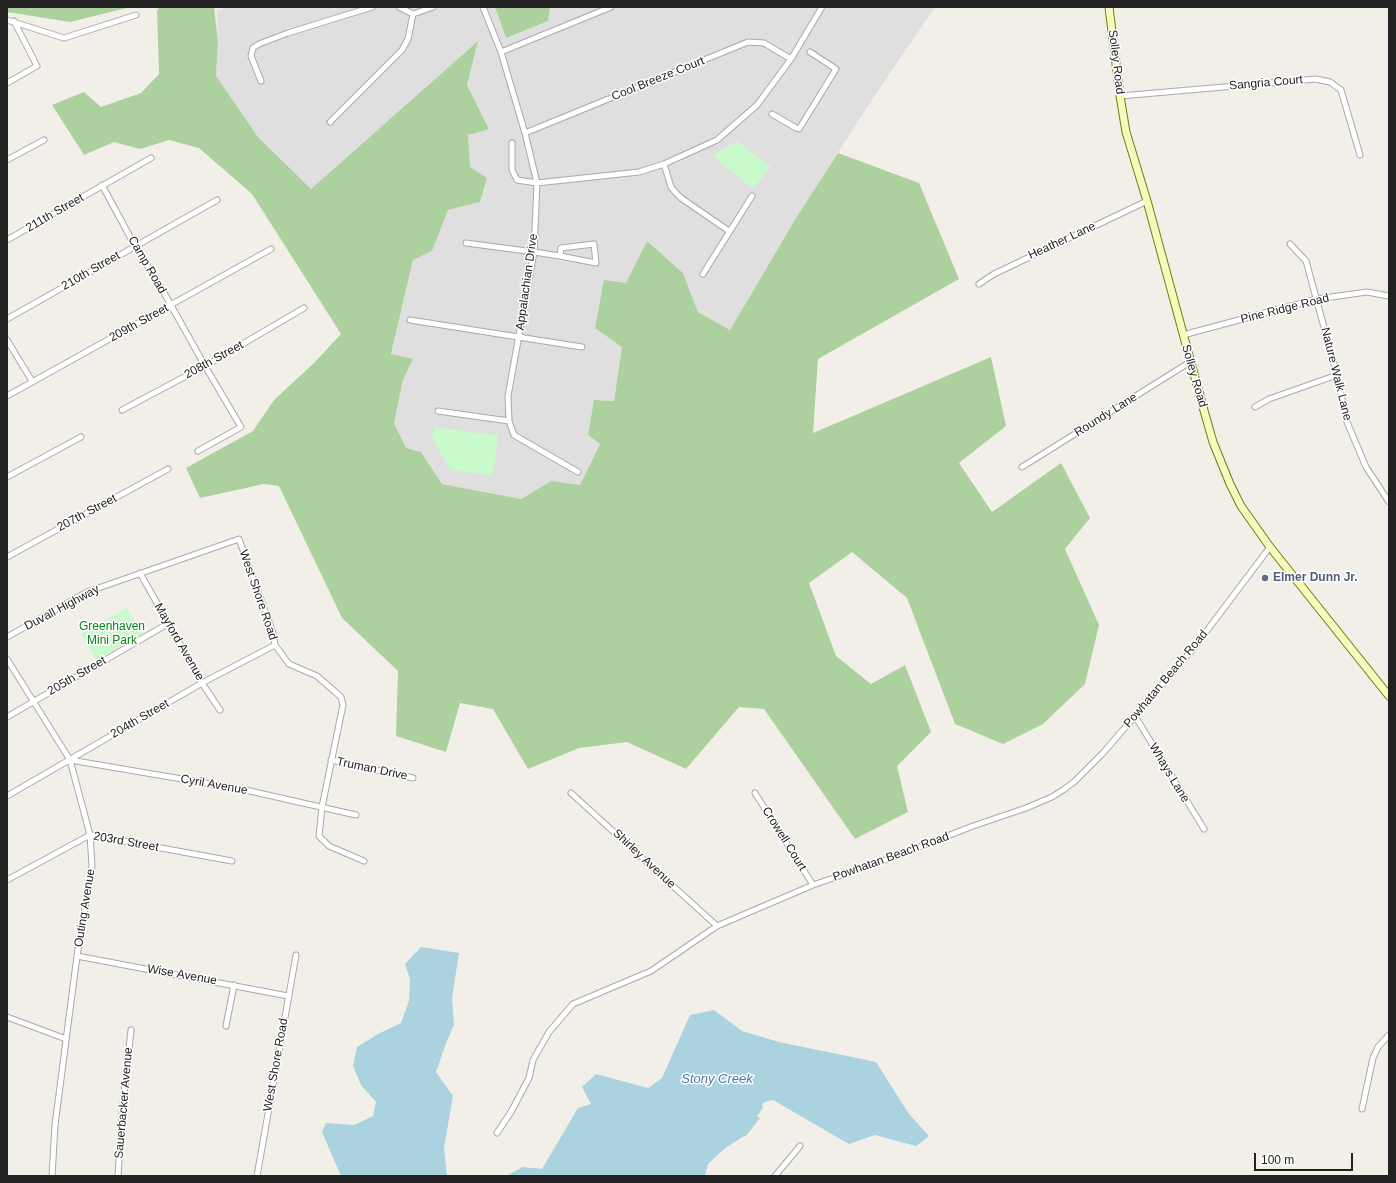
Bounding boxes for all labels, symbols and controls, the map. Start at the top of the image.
street label: Solley Road [1105,29,1127,95]
street label: Cool Breeze Court [610,54,706,104]
street label: Sangria Court [1228,73,1304,93]
street label: 211th Street [23,191,87,235]
street label: Heather Lane [1026,219,1098,263]
street label: Appalachian Drive [513,233,541,331]
street label: Camp Road [125,234,169,296]
street label: 210th Street [59,248,123,294]
street label: Pine Ridge Road [1239,291,1331,327]
street label: 209th Street [107,301,171,345]
street label: Nature Walk Lane [1317,326,1355,422]
street label: 208th Street [182,338,246,382]
street label: Solley Road [1178,343,1210,409]
street label: Roundy Lane [1072,390,1140,440]
street label: 207th Street [55,491,119,535]
street label: West Shore Road [236,548,280,642]
place label: Elmer Dunn Jr. [1273,571,1358,585]
marker: Elmer Dunn Jr. [1260,573,1270,583]
street label: Duvall Highway [22,582,102,634]
street label: Mayford Avenue [151,601,207,683]
park label: Greenhaven Mini Park [79,620,145,648]
street label: Powhatan Beach Road [1121,627,1211,731]
street label: 205th Street [45,653,109,699]
street label: 204th Street [108,696,172,742]
street label: Whays Lane [1146,741,1192,805]
street label: Truman Drive [335,754,409,784]
street label: Cyril Avenue [179,772,249,798]
street label: Crowell Court [759,804,809,874]
street label: Shirley Avenue [610,826,678,892]
street label: 203rd Street [92,829,160,855]
street label: Powhatan Beach Road [831,829,951,885]
street label: Outing Avenue [72,868,98,948]
street label: Wise Avenue [146,962,218,988]
street label: West Shore Road [261,1017,291,1113]
street label: Sauerbacker Avenue [112,1047,136,1159]
water label: Stony Creek [681,1071,753,1087]
scale bar [1256,1145,1355,1171]
text: 100 m [1261,1153,1294,1167]

